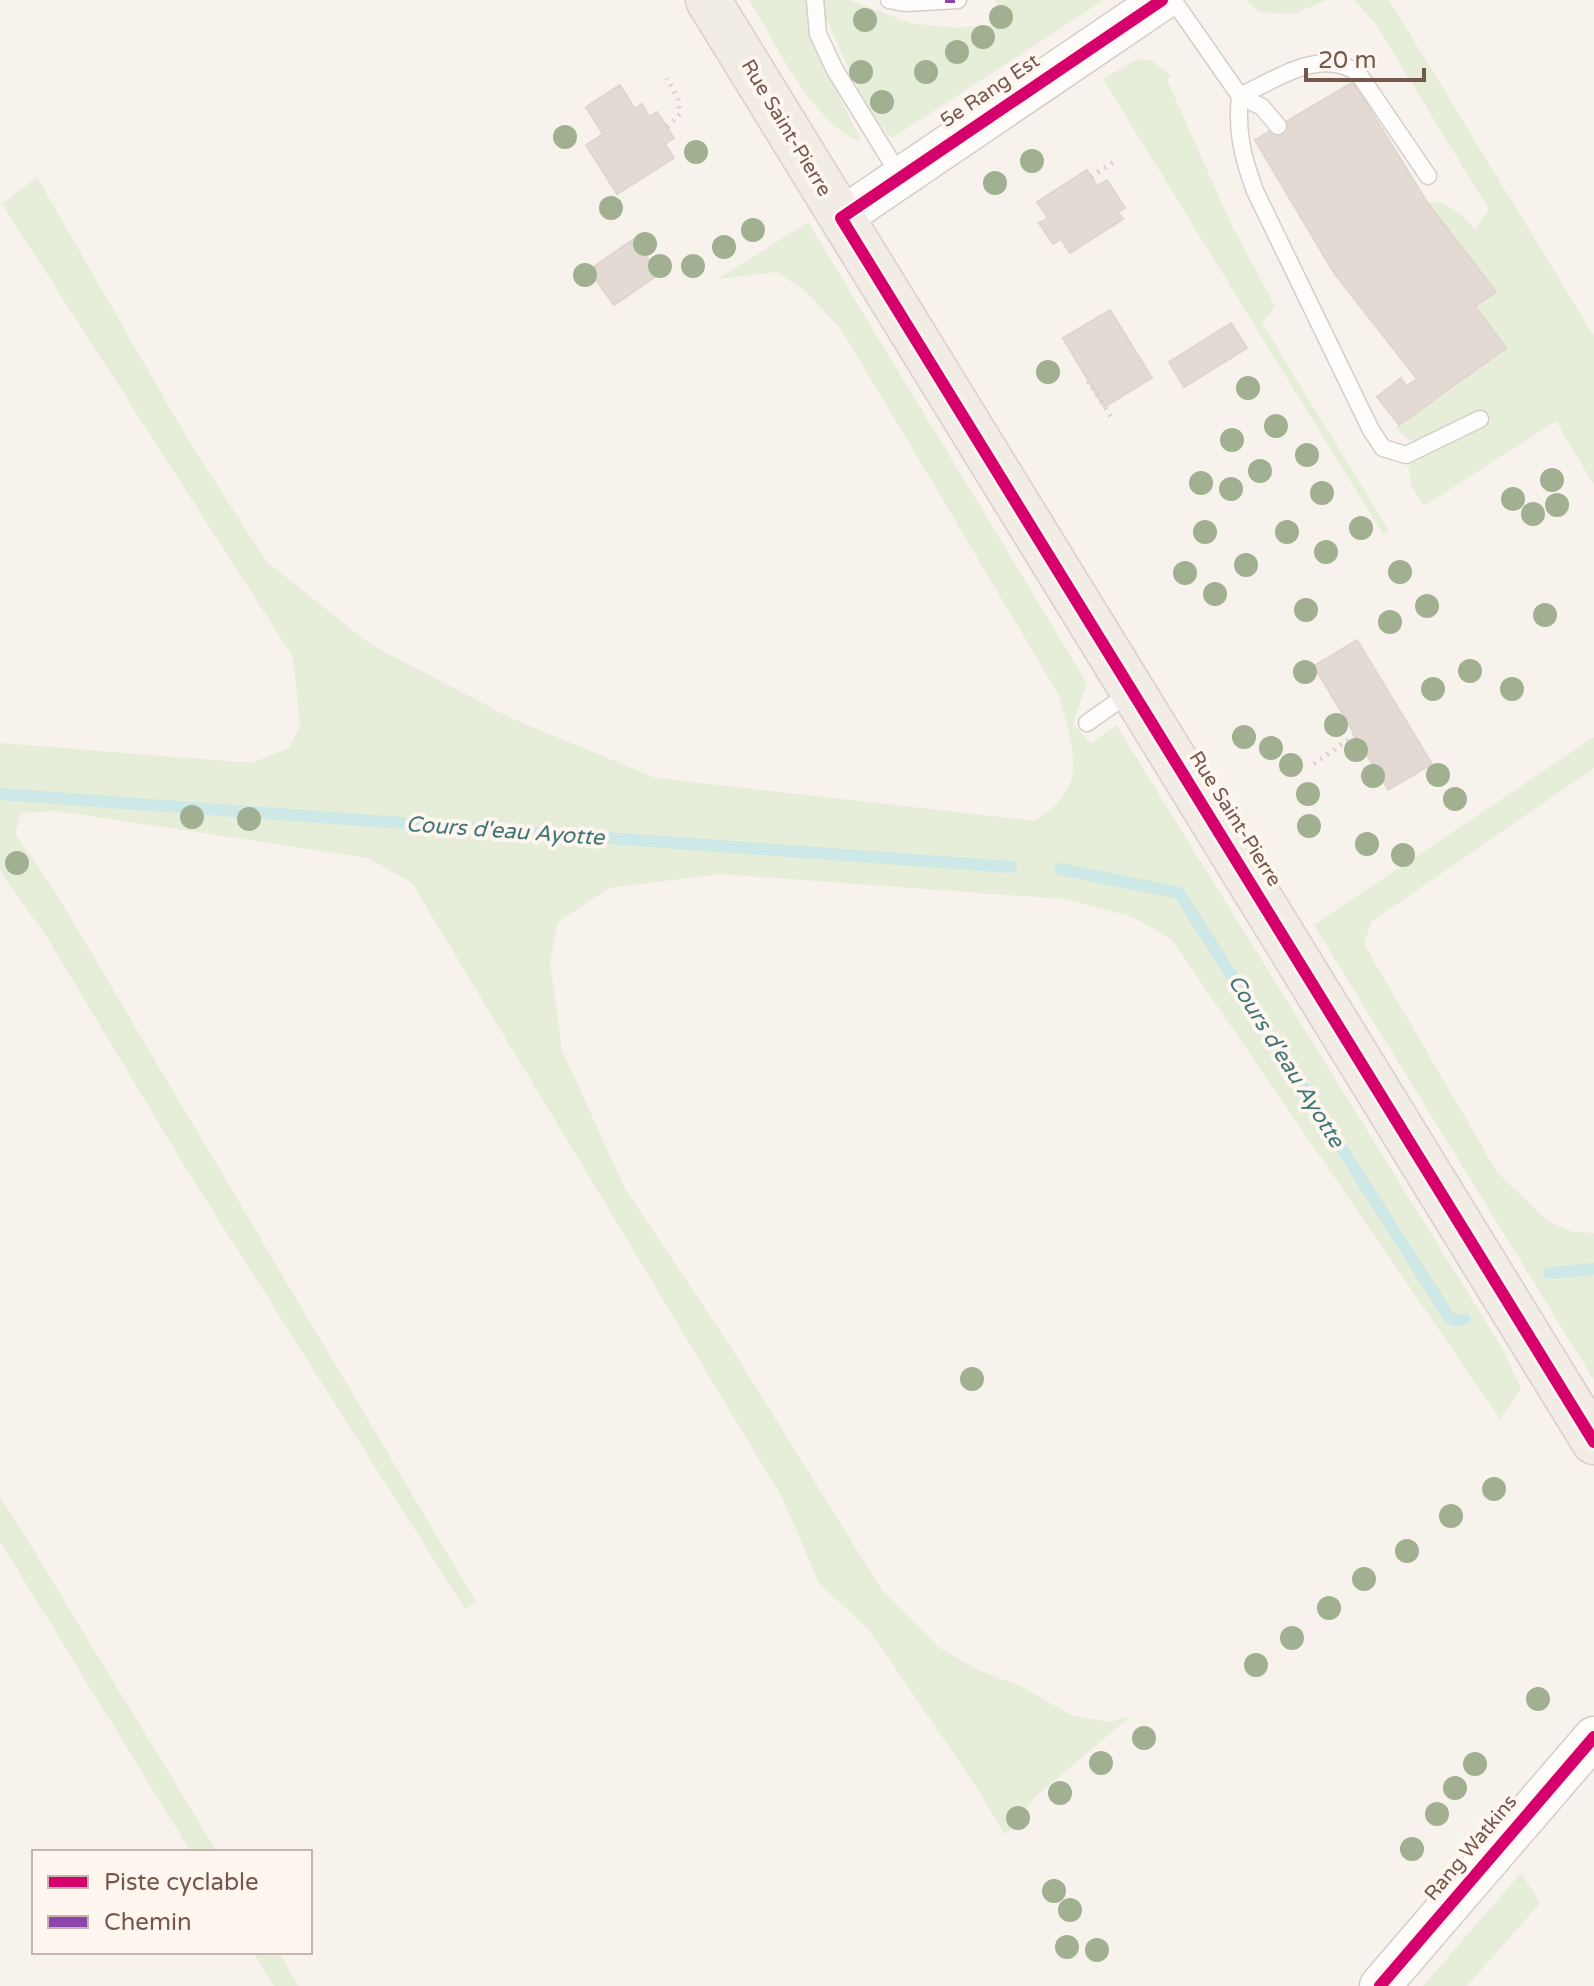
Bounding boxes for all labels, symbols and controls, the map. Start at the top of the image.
scale bar [1306,32,1424,82]
text: 20 m [1318,46,1376,75]
street label: 5e Rang Est [936,49,1044,133]
street label: Rue Saint-Pierre [736,55,836,201]
street label: Rue Saint-Pierre [1184,747,1286,891]
water label: Cours d'eau Ayotte [405,811,607,851]
water label: Cours d'eau Ayotte [1222,970,1350,1153]
street label: Rang Watkins [1420,1790,1522,1906]
legend [32,1850,312,1954]
text: Piste cyclable [104,1868,259,1897]
text: Chemin [104,1908,192,1937]

